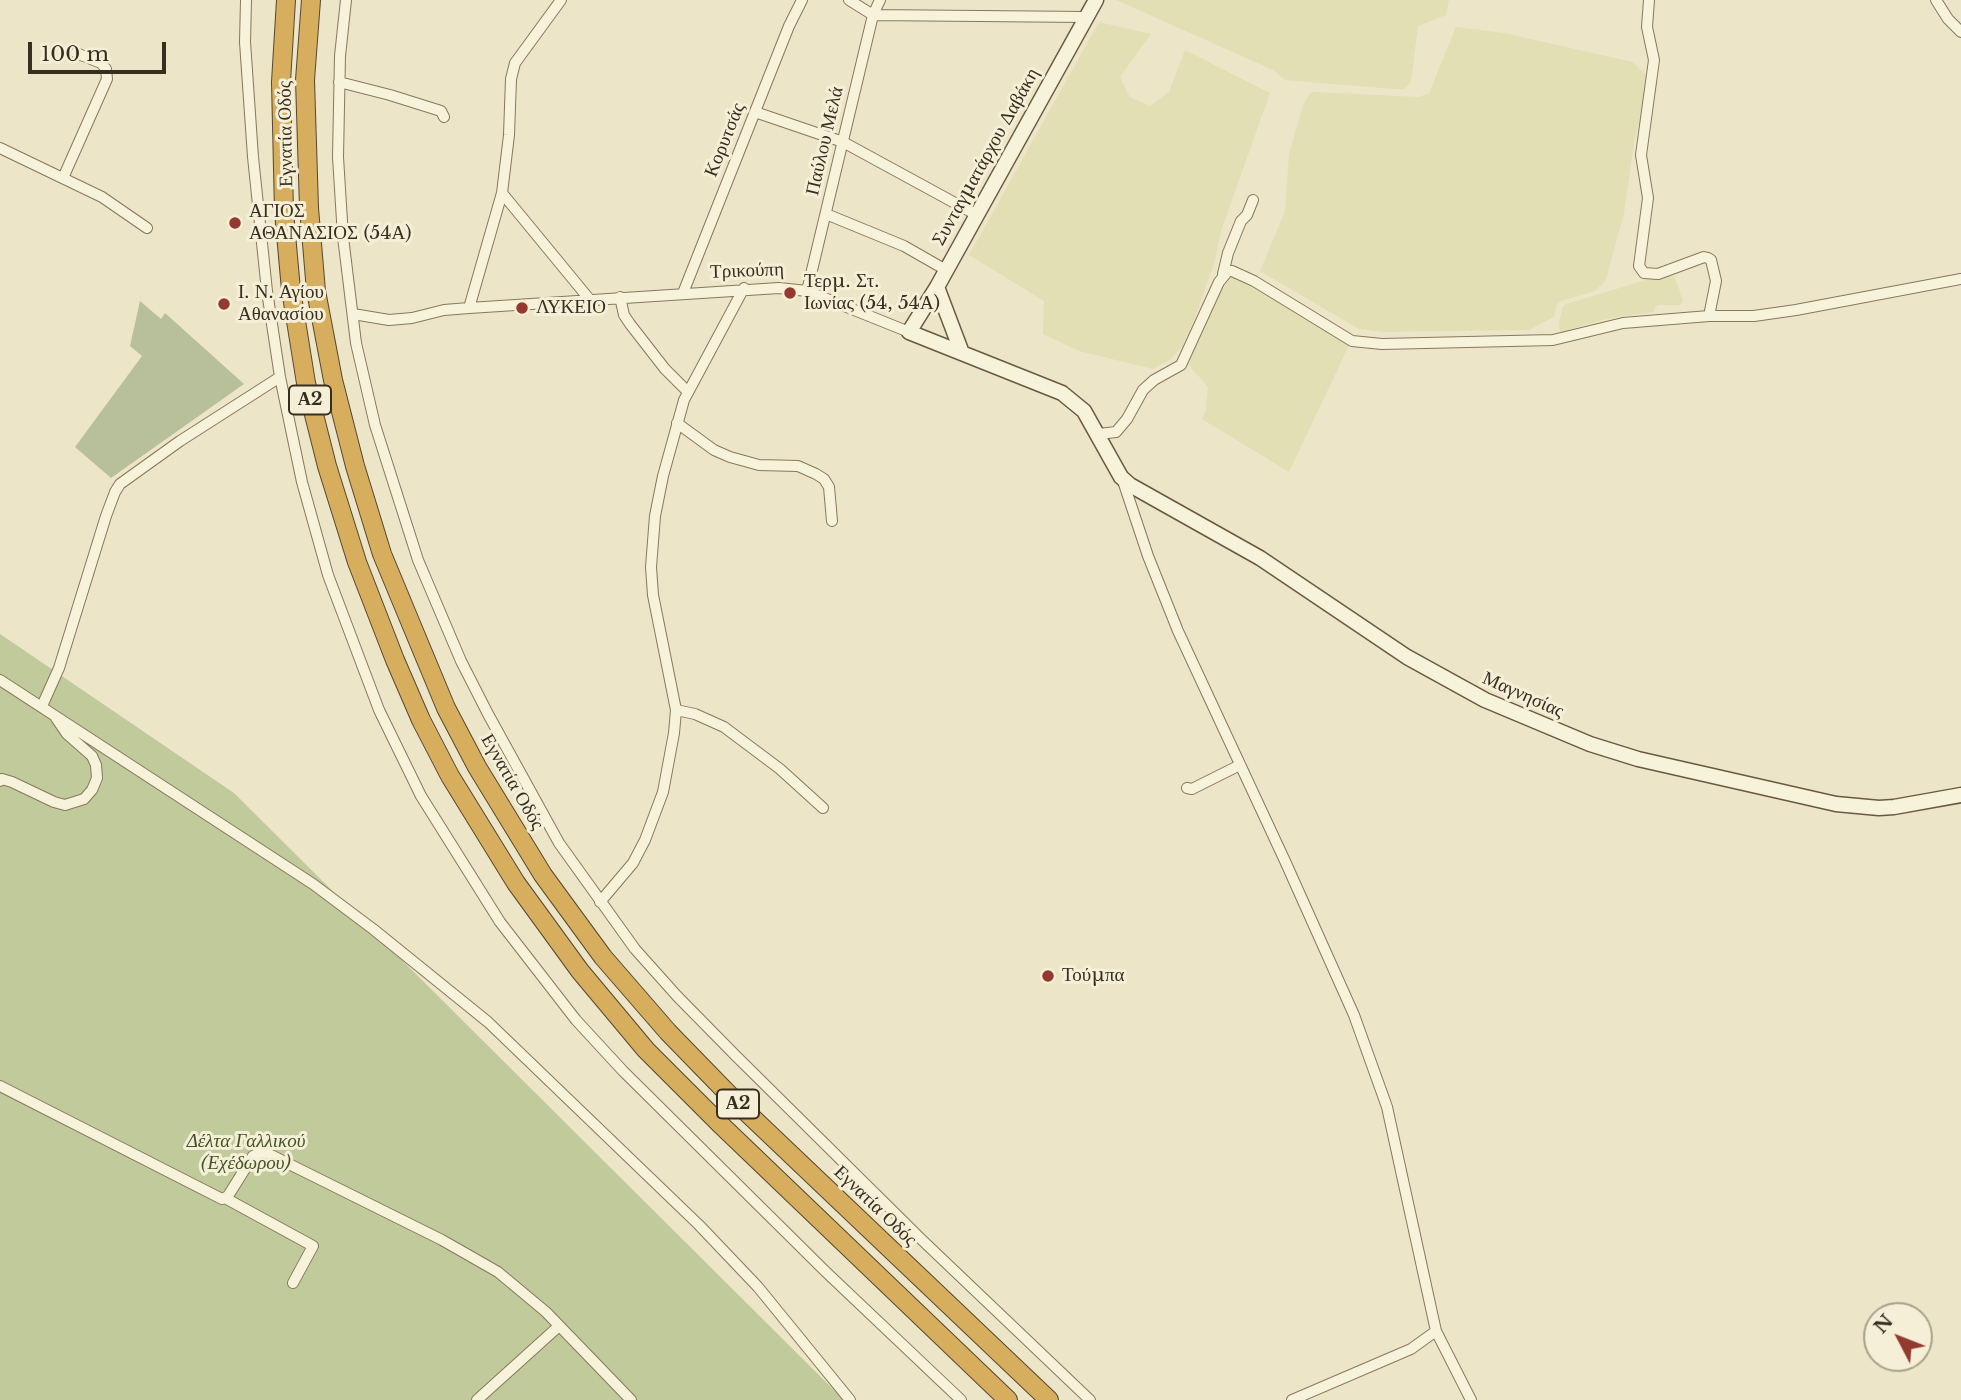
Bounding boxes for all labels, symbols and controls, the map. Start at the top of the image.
scale bar [32,28,170,72]
text: 100 m [41,41,109,67]
street label: Συνταγματάρχου Δαβάκη [928,64,1044,250]
street label: Εγνατία Οδός [274,81,298,187]
street label: Παύλου Μελά [801,85,849,197]
street label: Κορυτσάς [700,100,750,180]
place label: ΑΓΙΟΣ ΑΘΑΝΑΣΙΟΣ (54Α) [249,201,412,245]
marker: ΑΓΙΟΣ ΑΘΑΝΑΣΙΟΣ (54Α) [227,215,243,231]
street label: Τρικούπη [710,258,784,284]
place label: Τερμ. Στ. Ιωνίας (54, 54Α) [804,271,940,315]
place label: Ι. Ν. Αγίου Αθανασίου [238,282,324,326]
marker: Τερμ. Στ. Ιωνίας (54, 54Α) [782,285,798,301]
marker: Ι. Ν. Αγίου Αθανασίου [216,296,232,312]
place label: ΛΥΚΕΙΟ [536,297,606,319]
marker: ΛΥΚΕΙΟ [514,300,530,316]
road number: Α2 [289,386,331,414]
street label: Μαγνησίας [1479,667,1567,723]
street label: Εγνατία Οδός [476,730,548,834]
place label: Τούμπα [1062,965,1124,987]
marker: Τούμπα [1040,968,1056,984]
road number: Α2 [717,1090,759,1119]
park label: Δέλτα Γαλλικού (Εχέδωρου) [187,1131,305,1175]
street label: Εγνατία Οδός [829,1161,921,1251]
north arrow [1863,1302,1933,1372]
text: N [1869,1310,1898,1338]

